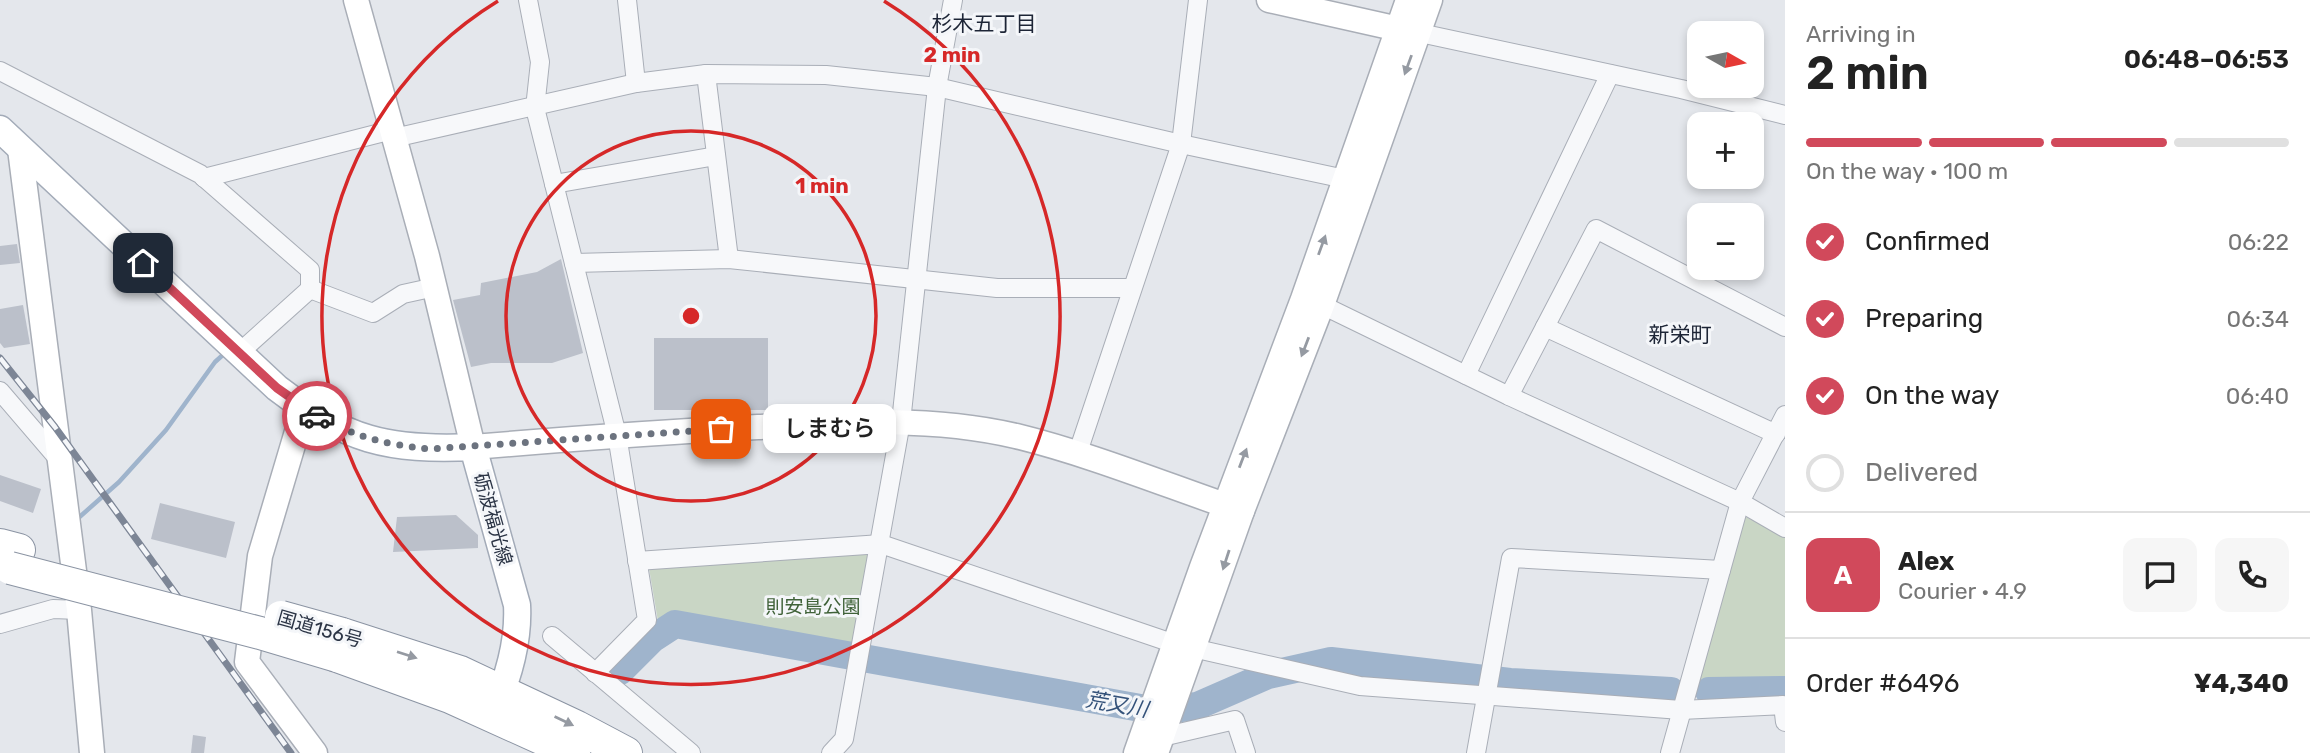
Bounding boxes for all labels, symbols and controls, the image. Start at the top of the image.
district label: 杉木五丁目 [932,11,1037,36]
text: Arriving in [1806,20,1916,48]
north arrow [1687,21,1764,98]
map controls [1687,21,1764,280]
text: 2 min [924,42,980,67]
text: 06:48–06:53 [2124,44,2289,75]
text: 2 min [1806,46,1929,101]
one-way arrow [1402,54,1413,75]
button: + [1687,112,1764,189]
text: On the way · 100 m [1806,157,2008,185]
text: 1 min [795,173,849,198]
button: − [1687,203,1764,280]
icon: check [1806,223,1844,261]
text: Confirmed [1865,226,1990,257]
text: 06:22 [2228,228,2289,256]
pin [113,233,173,293]
one-way arrow [1317,235,1328,256]
icon: home [124,244,162,282]
icon: check [1806,300,1844,338]
text: Preparing [1865,303,1983,334]
centre of rings [679,304,703,328]
text: 06:34 [2227,305,2289,333]
district label: 新栄町 [1649,322,1712,347]
one-way arrow [1300,337,1311,358]
icon: check [1806,377,1844,415]
text: On the way [1865,380,1999,411]
courier [282,381,352,451]
text: 06:40 [2226,382,2289,410]
icon: car [298,397,336,435]
pin [691,399,751,459]
callout: しまむら [763,404,896,453]
icon: bag [702,410,740,448]
text: しまむら [784,414,876,442]
one-way arrow [1237,448,1248,469]
text: Delivered [1865,457,1978,488]
street label: 砺波福光線 [469,470,517,568]
button: chat [2123,538,2197,612]
button: phone [2215,538,2289,612]
text: Alex [1898,546,1954,577]
one-way arrow [1220,550,1231,571]
text: A [1834,560,1852,591]
text: Courier · 4.9 [1898,577,2027,605]
park label: 則安島公園 [765,595,861,618]
street label: 国道156号 [275,606,365,652]
one-way arrow [397,650,418,660]
text: Order #6496 [1806,668,1959,699]
text: ¥4,340 [2194,668,2289,699]
water label: 荒又川 [1084,686,1152,722]
one-way arrow [554,715,574,726]

